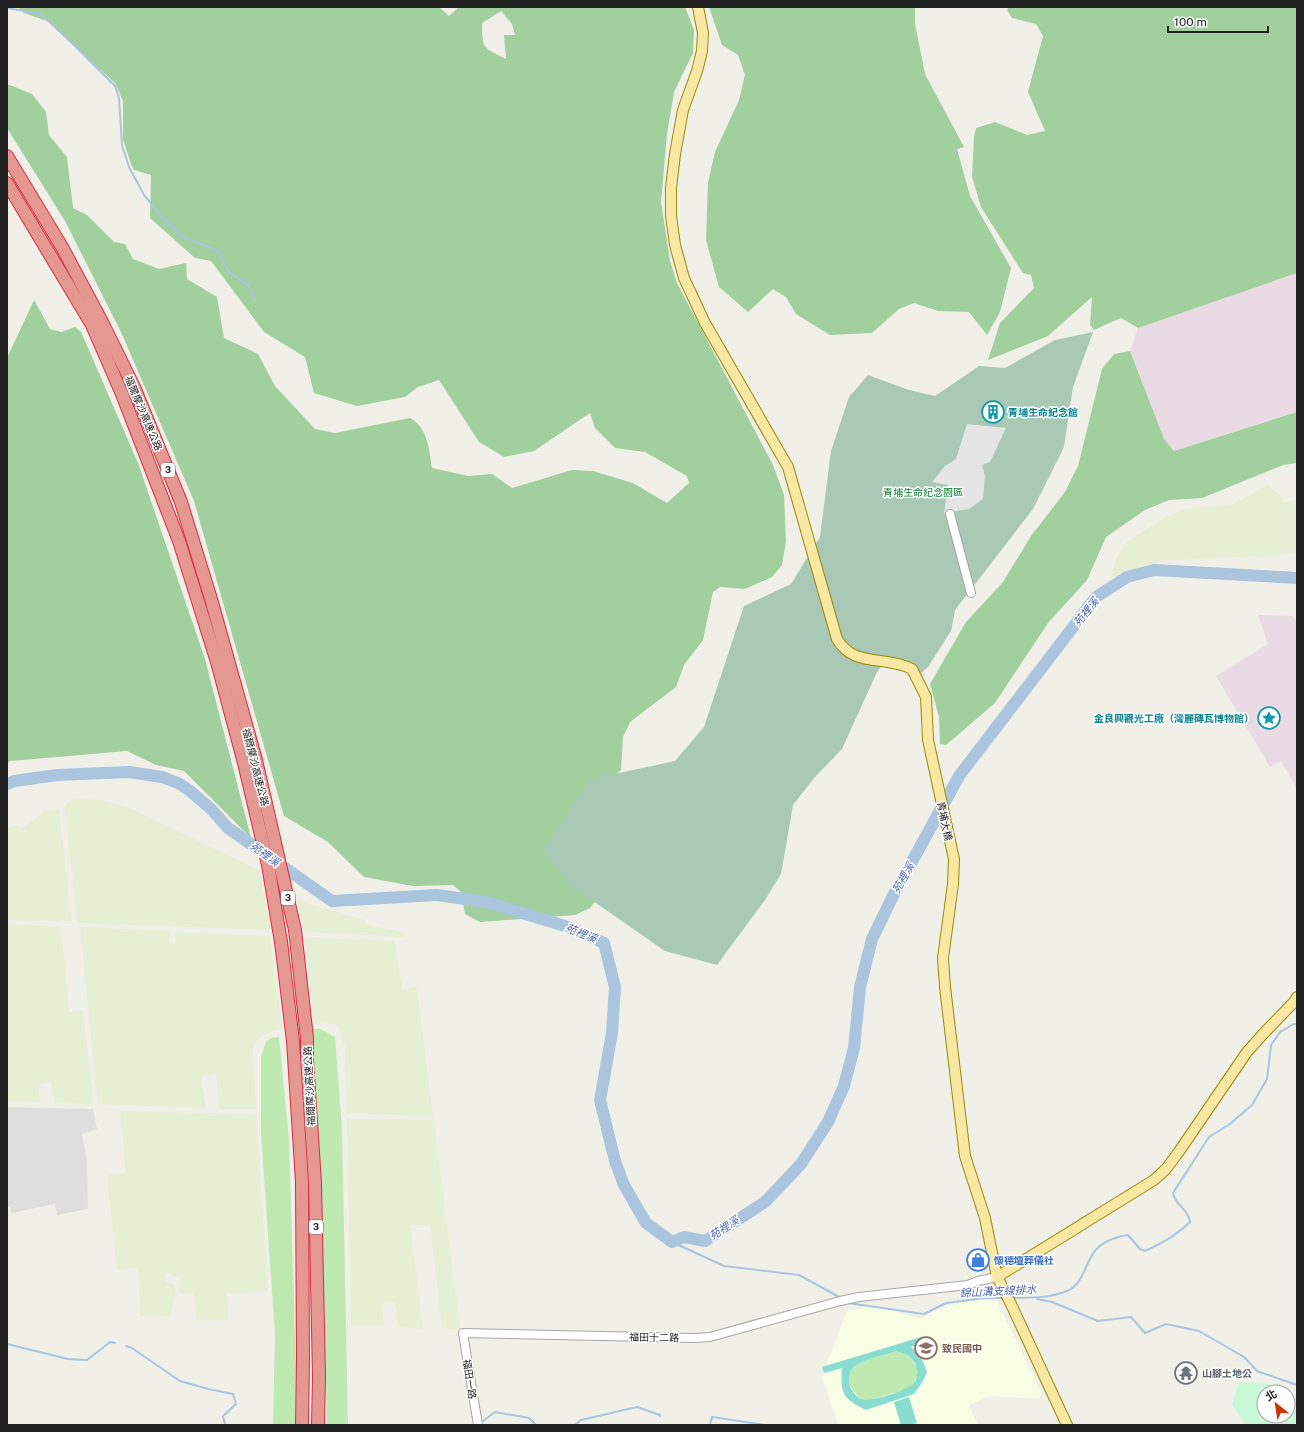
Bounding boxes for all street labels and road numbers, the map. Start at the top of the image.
street label: 福爾摩沙高速公路 [123,374,165,452]
road number: 3 [161,463,175,477]
street label: 福爾摩沙高速公路 [241,727,271,807]
street label: 青埔大橋 [935,800,955,842]
road number: 3 [281,891,295,905]
street label: 福爾摩沙高速公路 [301,1046,317,1126]
road number: 3 [309,1220,323,1234]
street label: 福田十二路 [629,1331,679,1343]
street label: 福田一路 [461,1358,479,1400]

